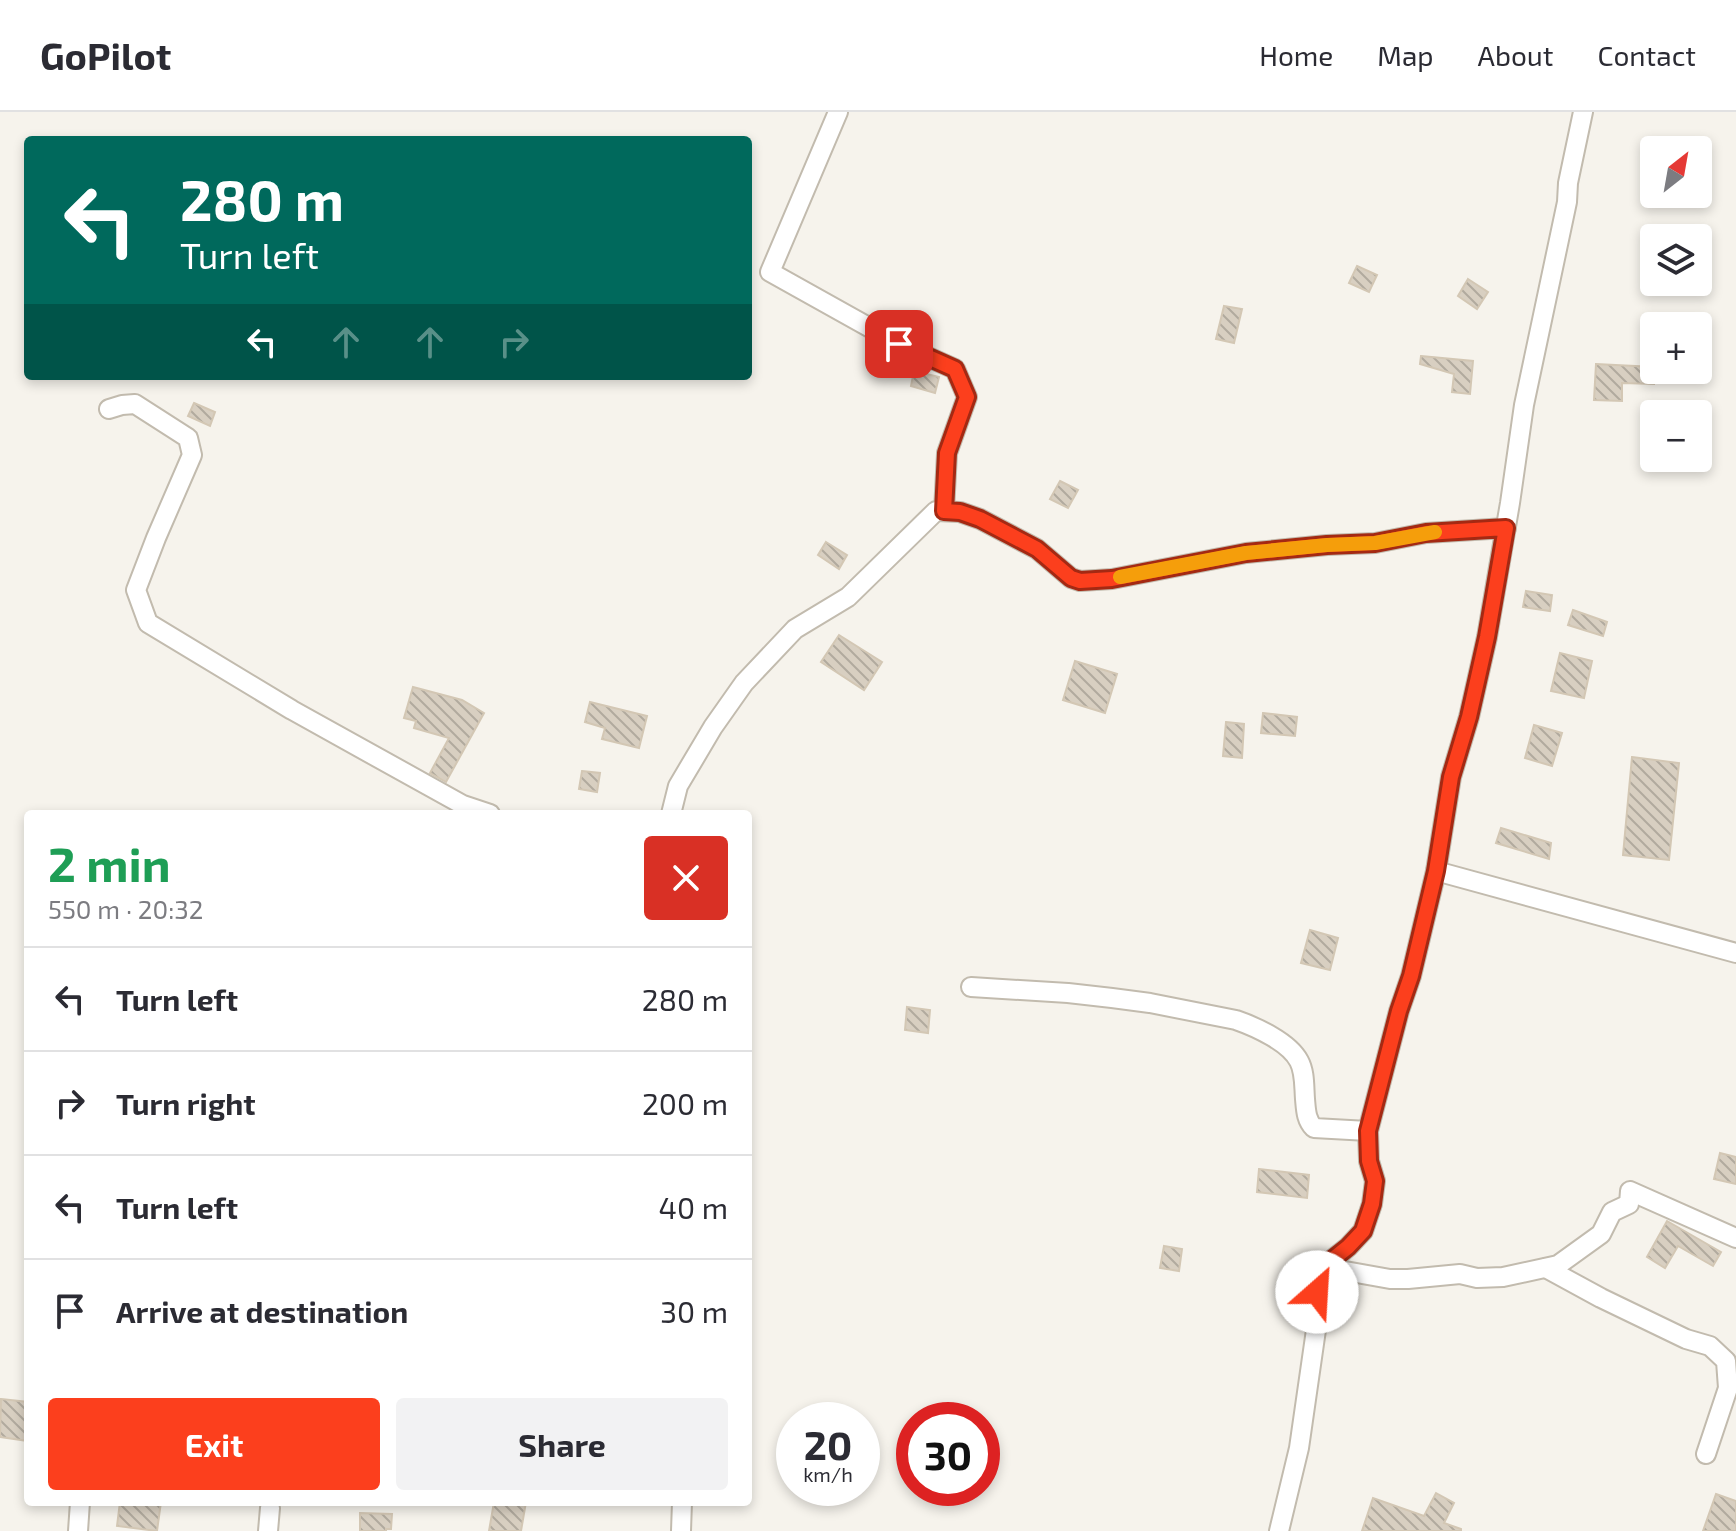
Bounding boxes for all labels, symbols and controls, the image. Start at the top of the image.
text: GoPilot [40,32,171,78]
text: Home [1259,38,1333,72]
text: Map [1377,38,1434,72]
text: About [1478,38,1553,72]
text: Contact [1597,38,1696,72]
north arrow [1640,136,1712,208]
map controls [1640,136,1712,472]
text: 280 m [180,165,344,232]
icon: left [48,168,152,272]
button: layers [1640,224,1712,296]
text: Turn left [180,233,319,276]
pin [865,310,933,378]
button: + [1640,312,1712,384]
icon: left [240,320,284,364]
icon: ahead [324,320,368,364]
icon: ahead [408,320,452,364]
icon: right [492,320,536,364]
icon: arrive [877,322,921,366]
button: − [1640,400,1712,472]
text: 2 min [48,834,171,892]
button: close [644,836,728,920]
text: 550 m · 20:32 [48,893,203,924]
icon: left [48,977,92,1021]
text: Turn left [116,981,238,1017]
text: 280 m [642,981,728,1017]
icon: right [48,1081,92,1125]
text: Turn right [116,1085,256,1121]
text: 200 m [642,1085,728,1121]
icon: left [48,1185,92,1229]
text: Turn left [116,1189,238,1225]
text: 40 m [658,1189,728,1225]
position arrow [1275,1250,1359,1334]
icon: arrive [48,1289,92,1333]
text: Arrive at destination [116,1293,408,1329]
text: 30 m [660,1293,728,1329]
button: Exit [48,1398,380,1490]
button: Share [396,1398,728,1490]
speed limit sign: 30 [896,1402,1000,1506]
text: 20 [804,1420,852,1468]
text: km/h [803,1462,853,1486]

